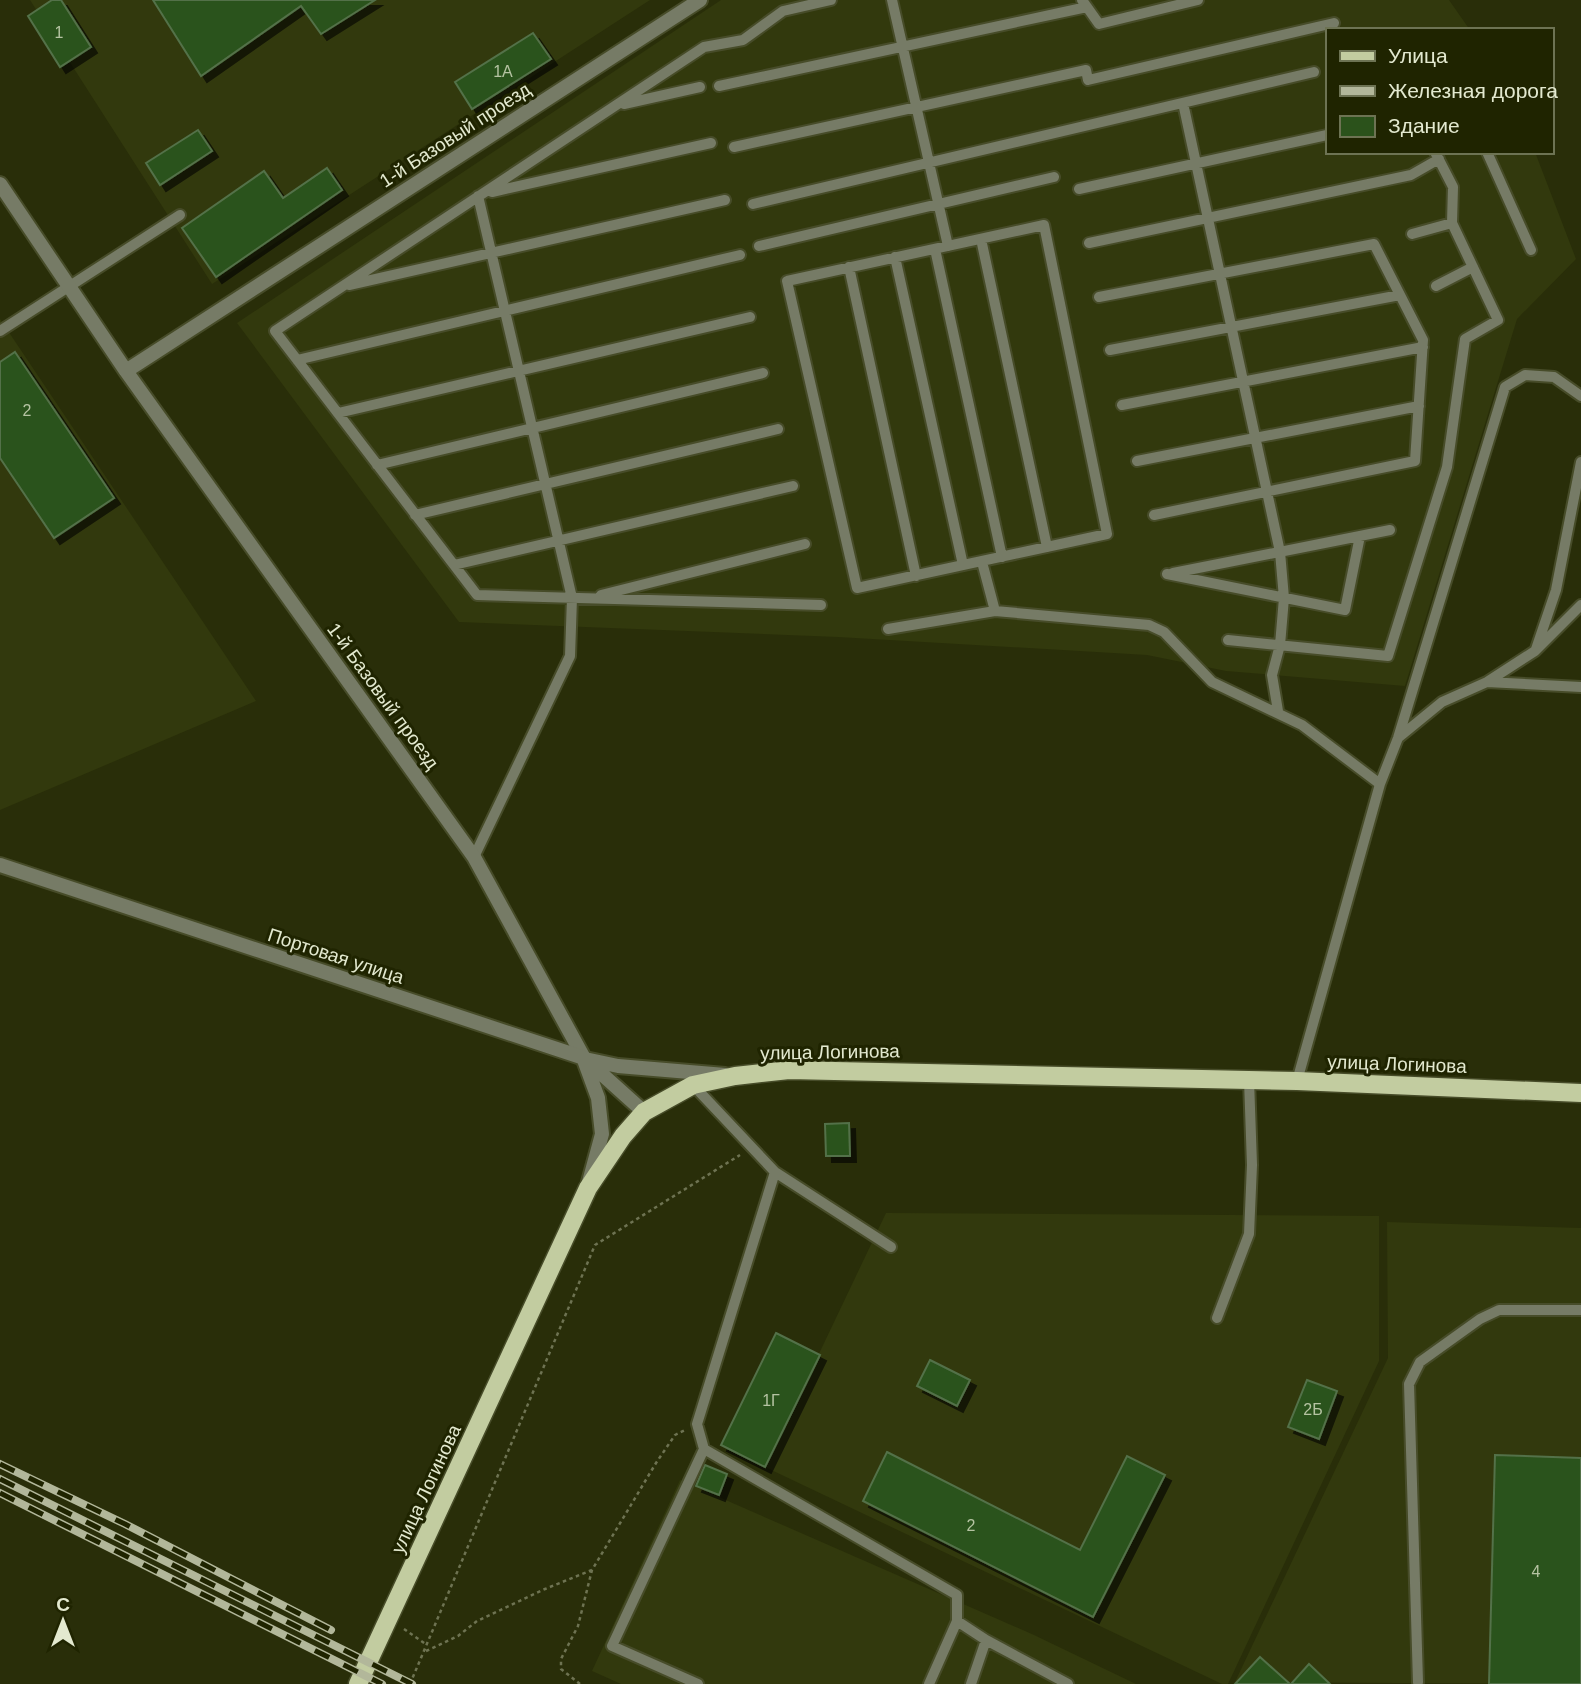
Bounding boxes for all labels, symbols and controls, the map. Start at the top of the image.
house number: 1 [55,24,64,41]
legend [1326,28,1553,154]
text: Улица [1388,44,1448,67]
house number: 1А [493,63,513,80]
street label: 1-й Базовый проезд [376,78,534,192]
text: Железная дорога [1388,79,1558,102]
text: Здание [1388,114,1460,137]
house number: 2 [23,402,32,419]
street label: 1-й Базовый проезд [323,619,443,773]
street label: Портовая улица [265,924,407,988]
street label: улица Логинова [760,1040,900,1064]
street label: улица Логинова [1327,1051,1468,1077]
house number: 1Г [762,1392,780,1409]
house number: 2Б [1303,1401,1323,1418]
street label: улица Логинова [387,1421,465,1557]
house number: 2 [967,1517,976,1534]
house number: 4 [1532,1563,1541,1580]
north arrow [28,1586,98,1656]
text: С [56,1594,70,1615]

